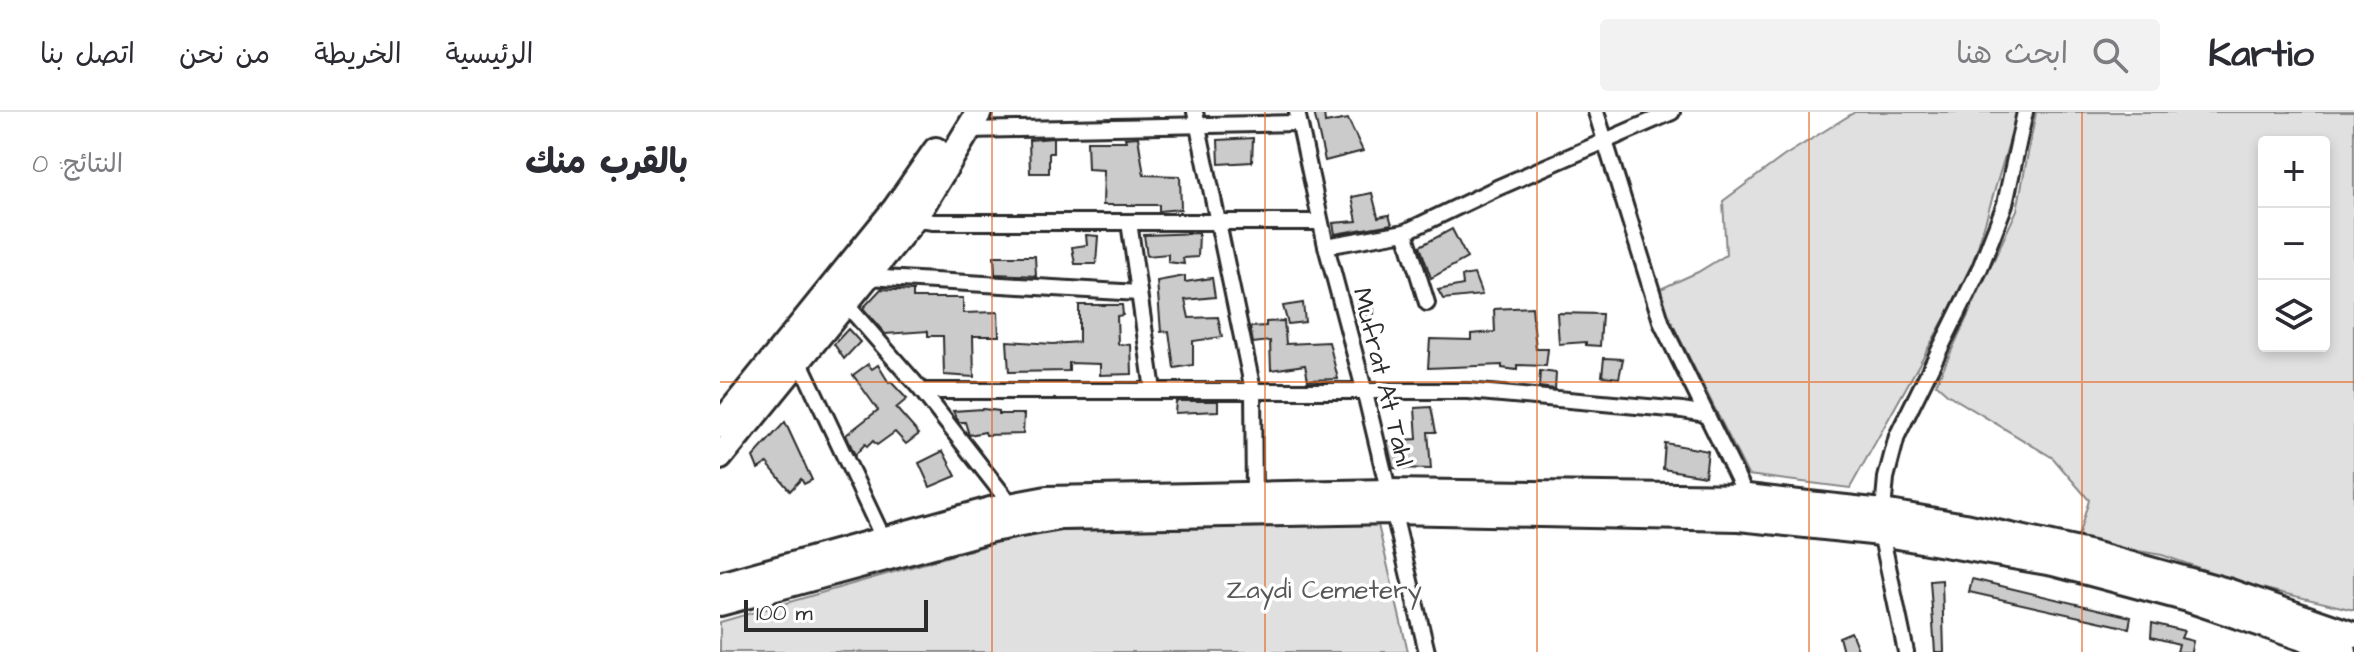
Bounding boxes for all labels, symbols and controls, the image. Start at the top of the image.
search box [1600,19,2160,91]
text: Kartio [2208,29,2314,81]
text: ابحث هنا [1956,33,2068,75]
icon: search [2088,33,2132,77]
text: اتصل بنا [40,35,135,74]
text: من نحن [179,35,270,74]
text: الخريطة [314,35,402,74]
text: الرئيسية [446,35,533,74]
map controls [2258,136,2330,352]
button: + [2258,136,2330,208]
text: بالقرب منك [525,139,688,187]
text: النتائج: 0 [32,146,123,182]
button: − [2258,208,2330,280]
button: layers [2258,280,2330,352]
street label: Mufrat At Tahl [1343,284,1423,470]
park label: Zaydi Cemetery [1226,572,1422,610]
scale bar [744,596,928,632]
text: 100 m [756,598,813,629]

